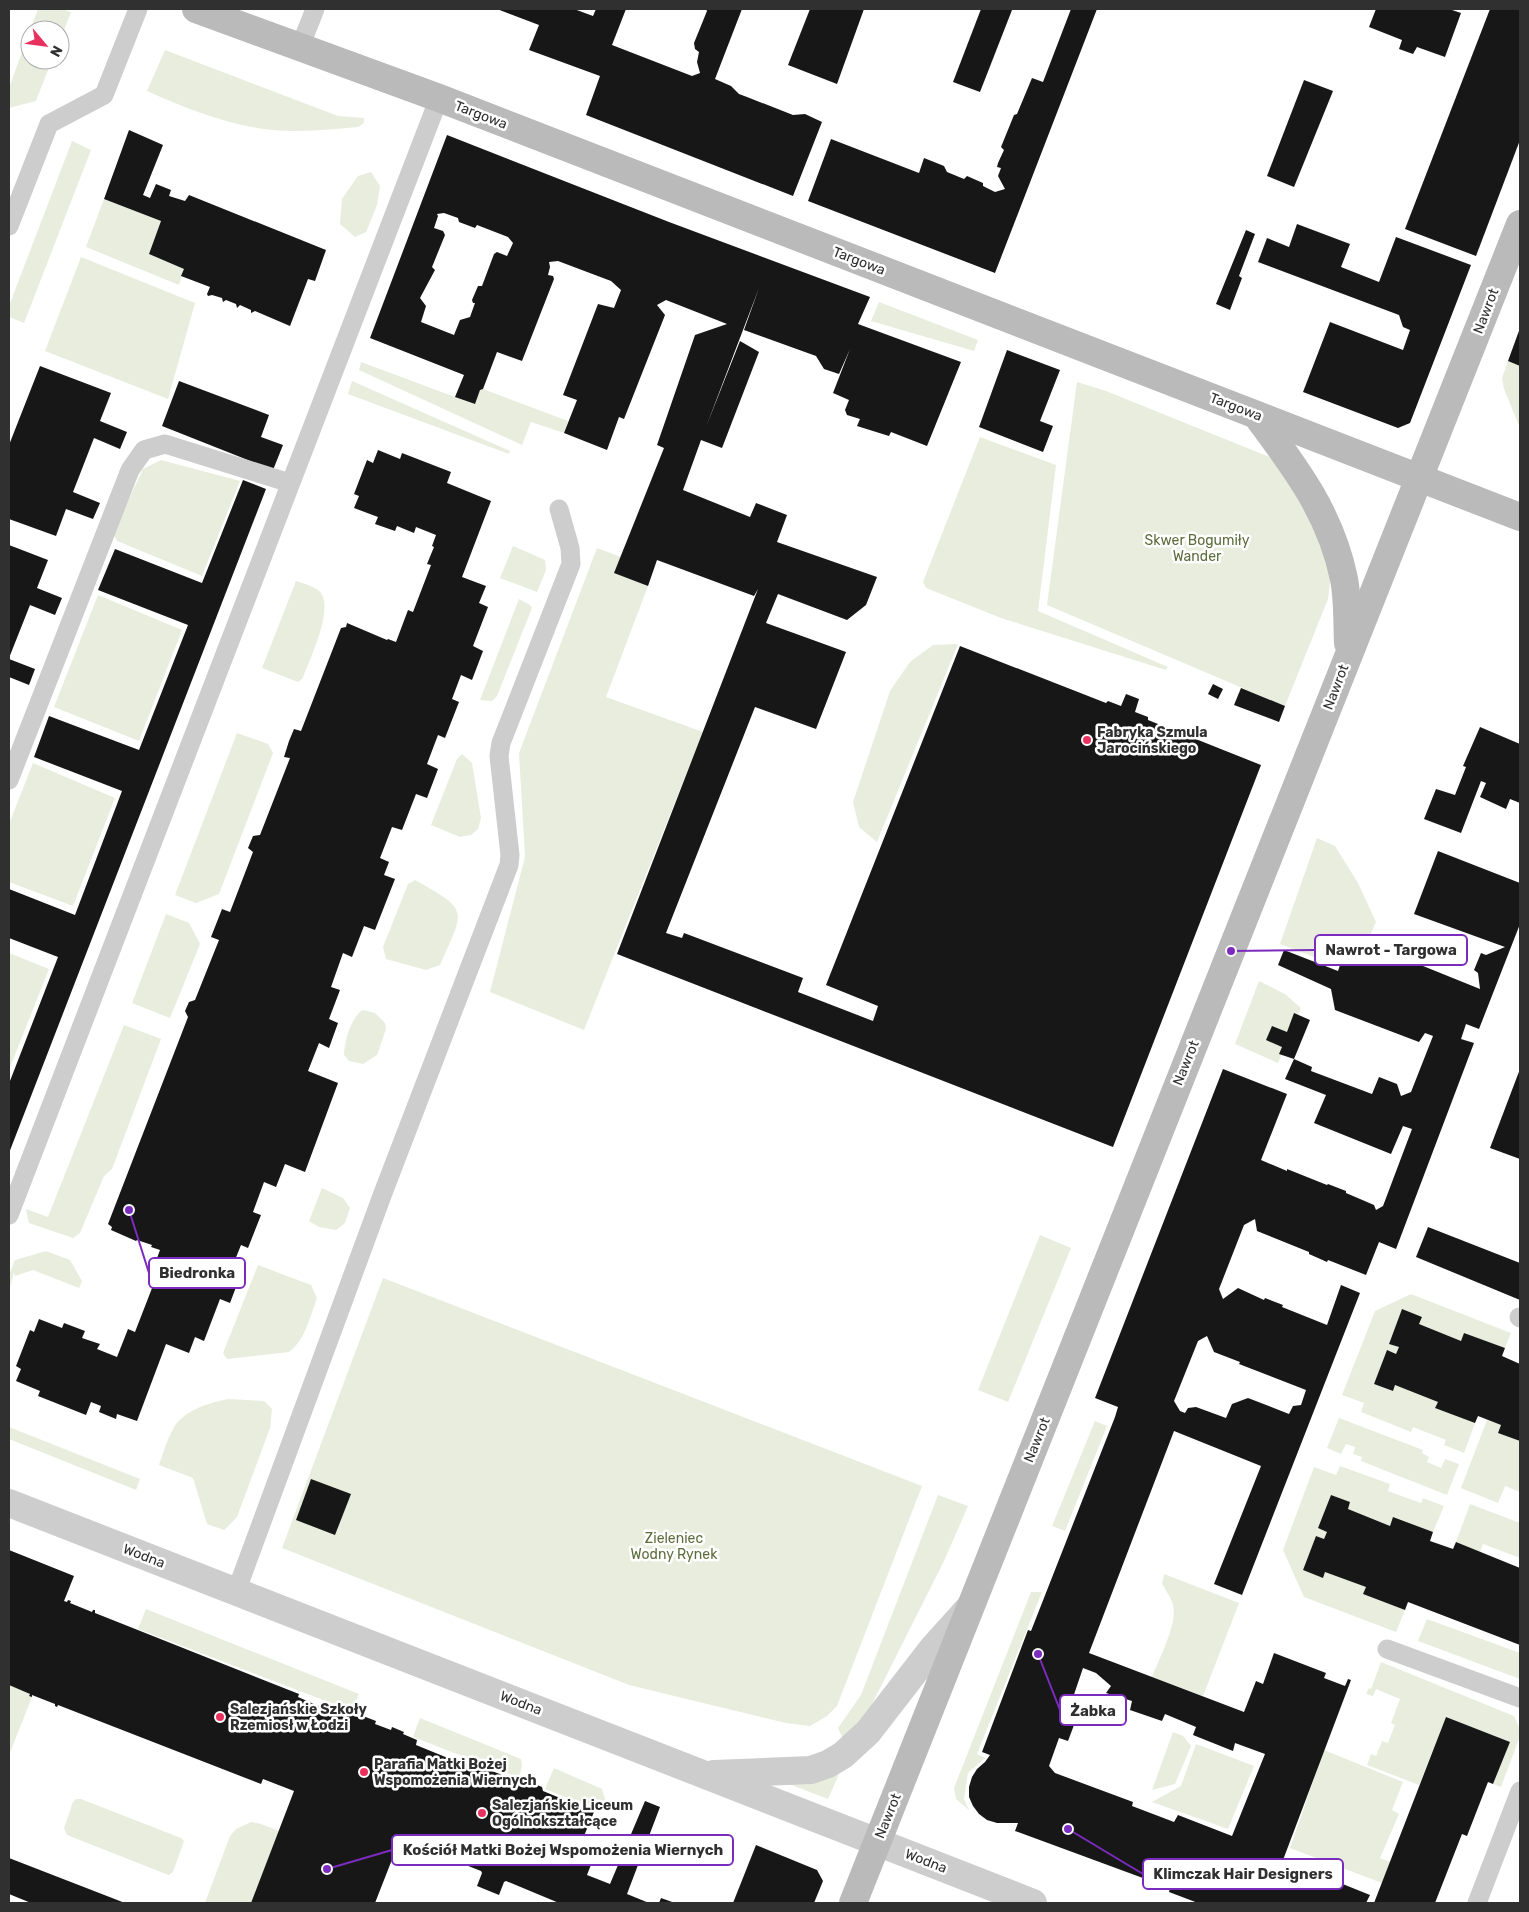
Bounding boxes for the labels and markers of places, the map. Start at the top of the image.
place label: Fabryka Szmula Jarocińskiego [1097,724,1208,757]
marker: Fabryka Szmula Jarocińskiego [1081,734,1093,746]
callout: Nawrot - Targowa [1315,935,1467,965]
callout: Biedronka [149,1258,245,1288]
callout: Żabka [1060,1695,1126,1725]
place label: Salezjańskie Szkoły Rzemiosł w Łodzi [230,1701,368,1734]
marker: Salezjańskie Szkoły Rzemiosł w Łodzi [214,1711,226,1723]
place label: Parafia Matki Bożej Wspomożenia Wiernych [374,1756,537,1789]
marker: Parafia Matki Bożej Wspomożenia Wiernych [358,1766,370,1778]
place label: Salezjańskie Liceum Ogólnokształcące [492,1797,633,1830]
marker: Salezjańskie Liceum Ogólnokształcące [476,1807,488,1819]
callout: Kościół Matki Bożej Wspomożenia Wiernych [392,1835,733,1865]
callout: Klimczak Hair Designers [1143,1859,1343,1889]

